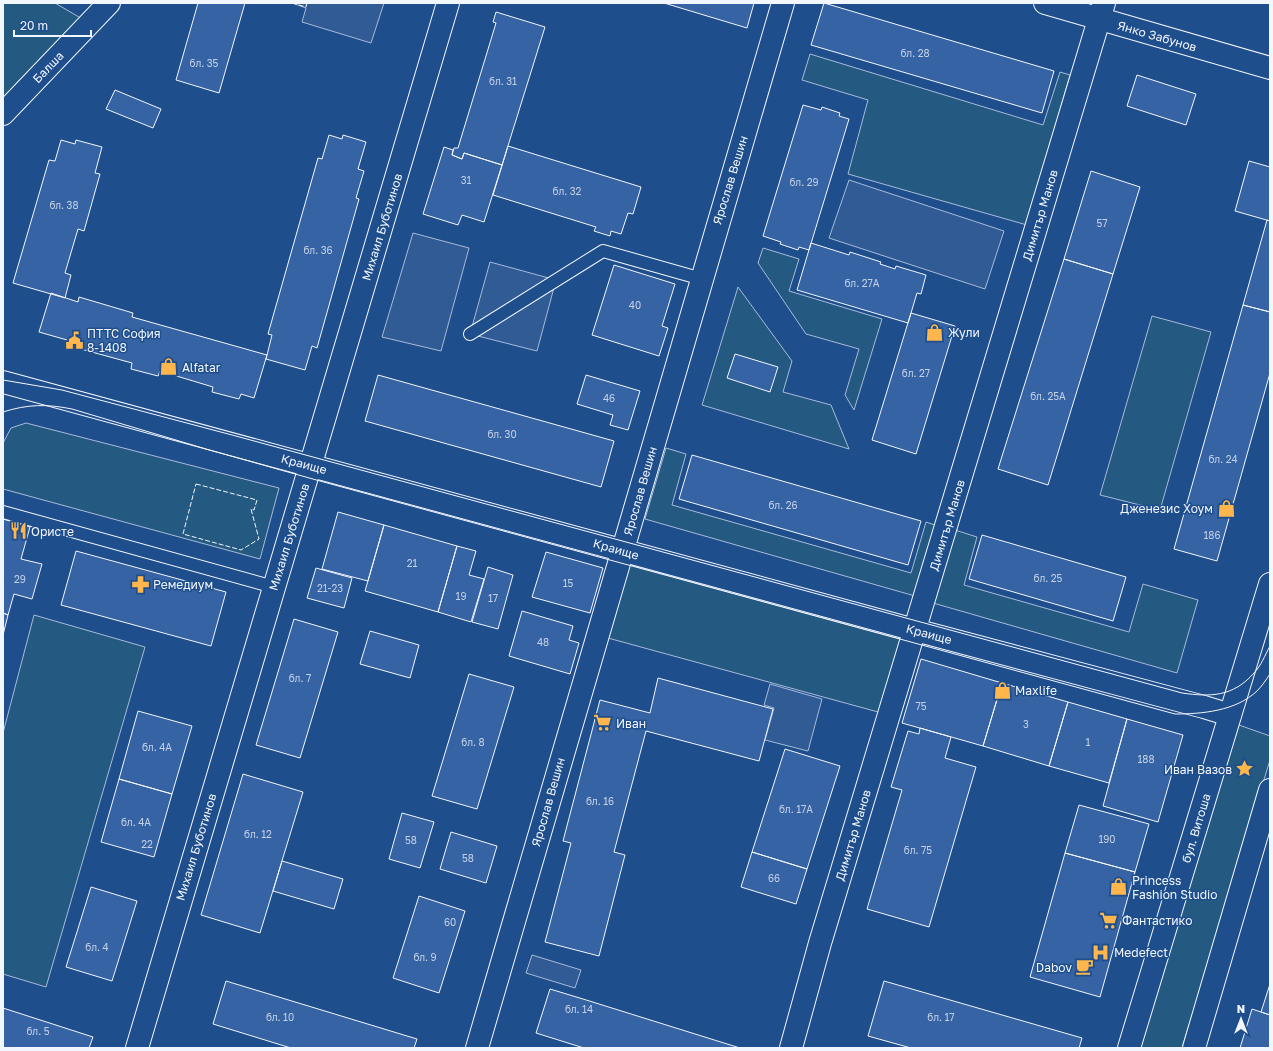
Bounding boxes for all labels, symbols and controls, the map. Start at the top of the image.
scale bar [14,12,91,38]
text: 20 m [20,18,48,33]
street label: Янко Забунов [1116,18,1199,55]
house number: бл. 28 [900,47,930,59]
street label: Балша [29,48,67,86]
house number: бл. 35 [190,57,219,69]
house number: бл. 31 [489,75,517,87]
street label: Ярослав Вешин [709,134,751,226]
street label: Димитър Манов [1019,168,1061,262]
street label: Михаил Буботинов [359,171,406,282]
house number: 31 [461,174,471,186]
house number: бл. 29 [789,176,819,188]
house number: бл. 32 [553,185,582,197]
house number: бл. 38 [49,199,79,211]
house number: 57 [1096,217,1108,229]
house number: бл. 36 [303,244,333,256]
house number: бл. 27А [845,277,880,289]
house number: 40 [629,299,641,311]
shop icon: Жули [925,322,945,342]
place label: Жули [948,325,980,340]
place label: ПТТС София 8-1408 [87,326,161,355]
public building icon: ПТТС София 8-1408 [64,330,84,350]
shop icon: Alfatar [159,357,179,377]
place label: Alfatar [182,360,221,375]
house number: бл. 27 [902,367,930,379]
house number: бл. 25А [1030,390,1066,402]
house number: 46 [603,392,615,404]
house number: бл. 30 [487,428,517,440]
street label: Ярослав Вешин [620,445,660,537]
street label: Краище [279,451,329,477]
house number: бл. 24 [1208,453,1238,465]
street label: Димитър Манов [926,478,968,572]
street label: Михаил Буботинов [266,481,313,592]
shop icon: Дженезис Хоум [1216,498,1236,518]
house number: бл. 26 [768,499,798,511]
place label: Дженезис Хоум [1120,501,1213,516]
restaurant icon: Ористе [8,521,28,541]
place label: Ористе [31,524,74,539]
house number: 186 [1204,529,1221,541]
street label: Краище [591,535,641,563]
house number: 21 [407,557,417,569]
house number: бл. 25 [1034,572,1063,584]
house number: 29 [14,573,26,585]
pharmacy icon: Ремедиум [130,574,150,594]
place label: Ремедиум [153,577,213,592]
house number: 15 [563,577,574,589]
house number: 21-23 [317,582,343,594]
house number: 19 [456,590,466,602]
house number: 17 [488,592,498,604]
street label: Краище [904,621,954,647]
house number: 48 [537,636,549,648]
house number: бл. 7 [289,672,311,684]
shop icon: Maxlife [992,680,1012,700]
place label: Maxlife [1015,683,1057,698]
house number: 75 [915,700,927,712]
supermarket icon: Иван [593,713,613,733]
place label: Иван [616,716,646,731]
house number: 3 [1023,718,1029,730]
house number: бл. 8 [461,736,485,748]
house number: 1 [1086,736,1091,748]
house number: бл. 4А [142,741,172,753]
house number: 188 [1137,753,1155,765]
street label: Ярослав Вешин [528,756,568,848]
place icon: Иван Вазов [1235,759,1255,779]
place label: Иван Вазов [1164,762,1232,777]
street label: Димитър Манов [832,788,874,882]
street label: Михаил Буботинов [173,791,220,902]
street label: бул. Витоша [1178,791,1214,865]
house number: бл. 16 [586,795,614,807]
house number: бл. 17А [779,803,813,815]
house number: бл. 4А [121,816,151,828]
house number: бл. 12 [244,828,272,840]
house number: 190 [1098,833,1116,845]
house number: 58 [405,834,417,846]
house number: 22 [141,838,153,850]
house number: бл. 75 [904,844,932,856]
house number: 58 [462,852,474,864]
house number: 66 [768,872,780,884]
place label: Princess Fashion Studio [1132,873,1218,902]
shop icon: Princess Fashion Studio [1109,877,1129,897]
supermarket icon: Фантастико [1099,910,1119,930]
place label: Фантастико [1122,913,1192,928]
house number: 60 [444,916,456,928]
house number: бл. 4 [85,941,109,953]
hospital icon: Medefect [1091,942,1111,962]
place label: Medefect [1114,945,1168,960]
house number: бл. 9 [413,951,437,963]
cafe icon: Dabov [1075,957,1095,977]
place label: Dabov [1036,960,1072,975]
north arrow [1221,999,1261,1039]
text: N [1237,1002,1245,1015]
house number: бл. 14 [565,1003,593,1015]
house number: бл. 10 [266,1011,294,1023]
house number: бл. 17 [927,1011,955,1023]
house number: бл. 5 [27,1025,50,1037]

